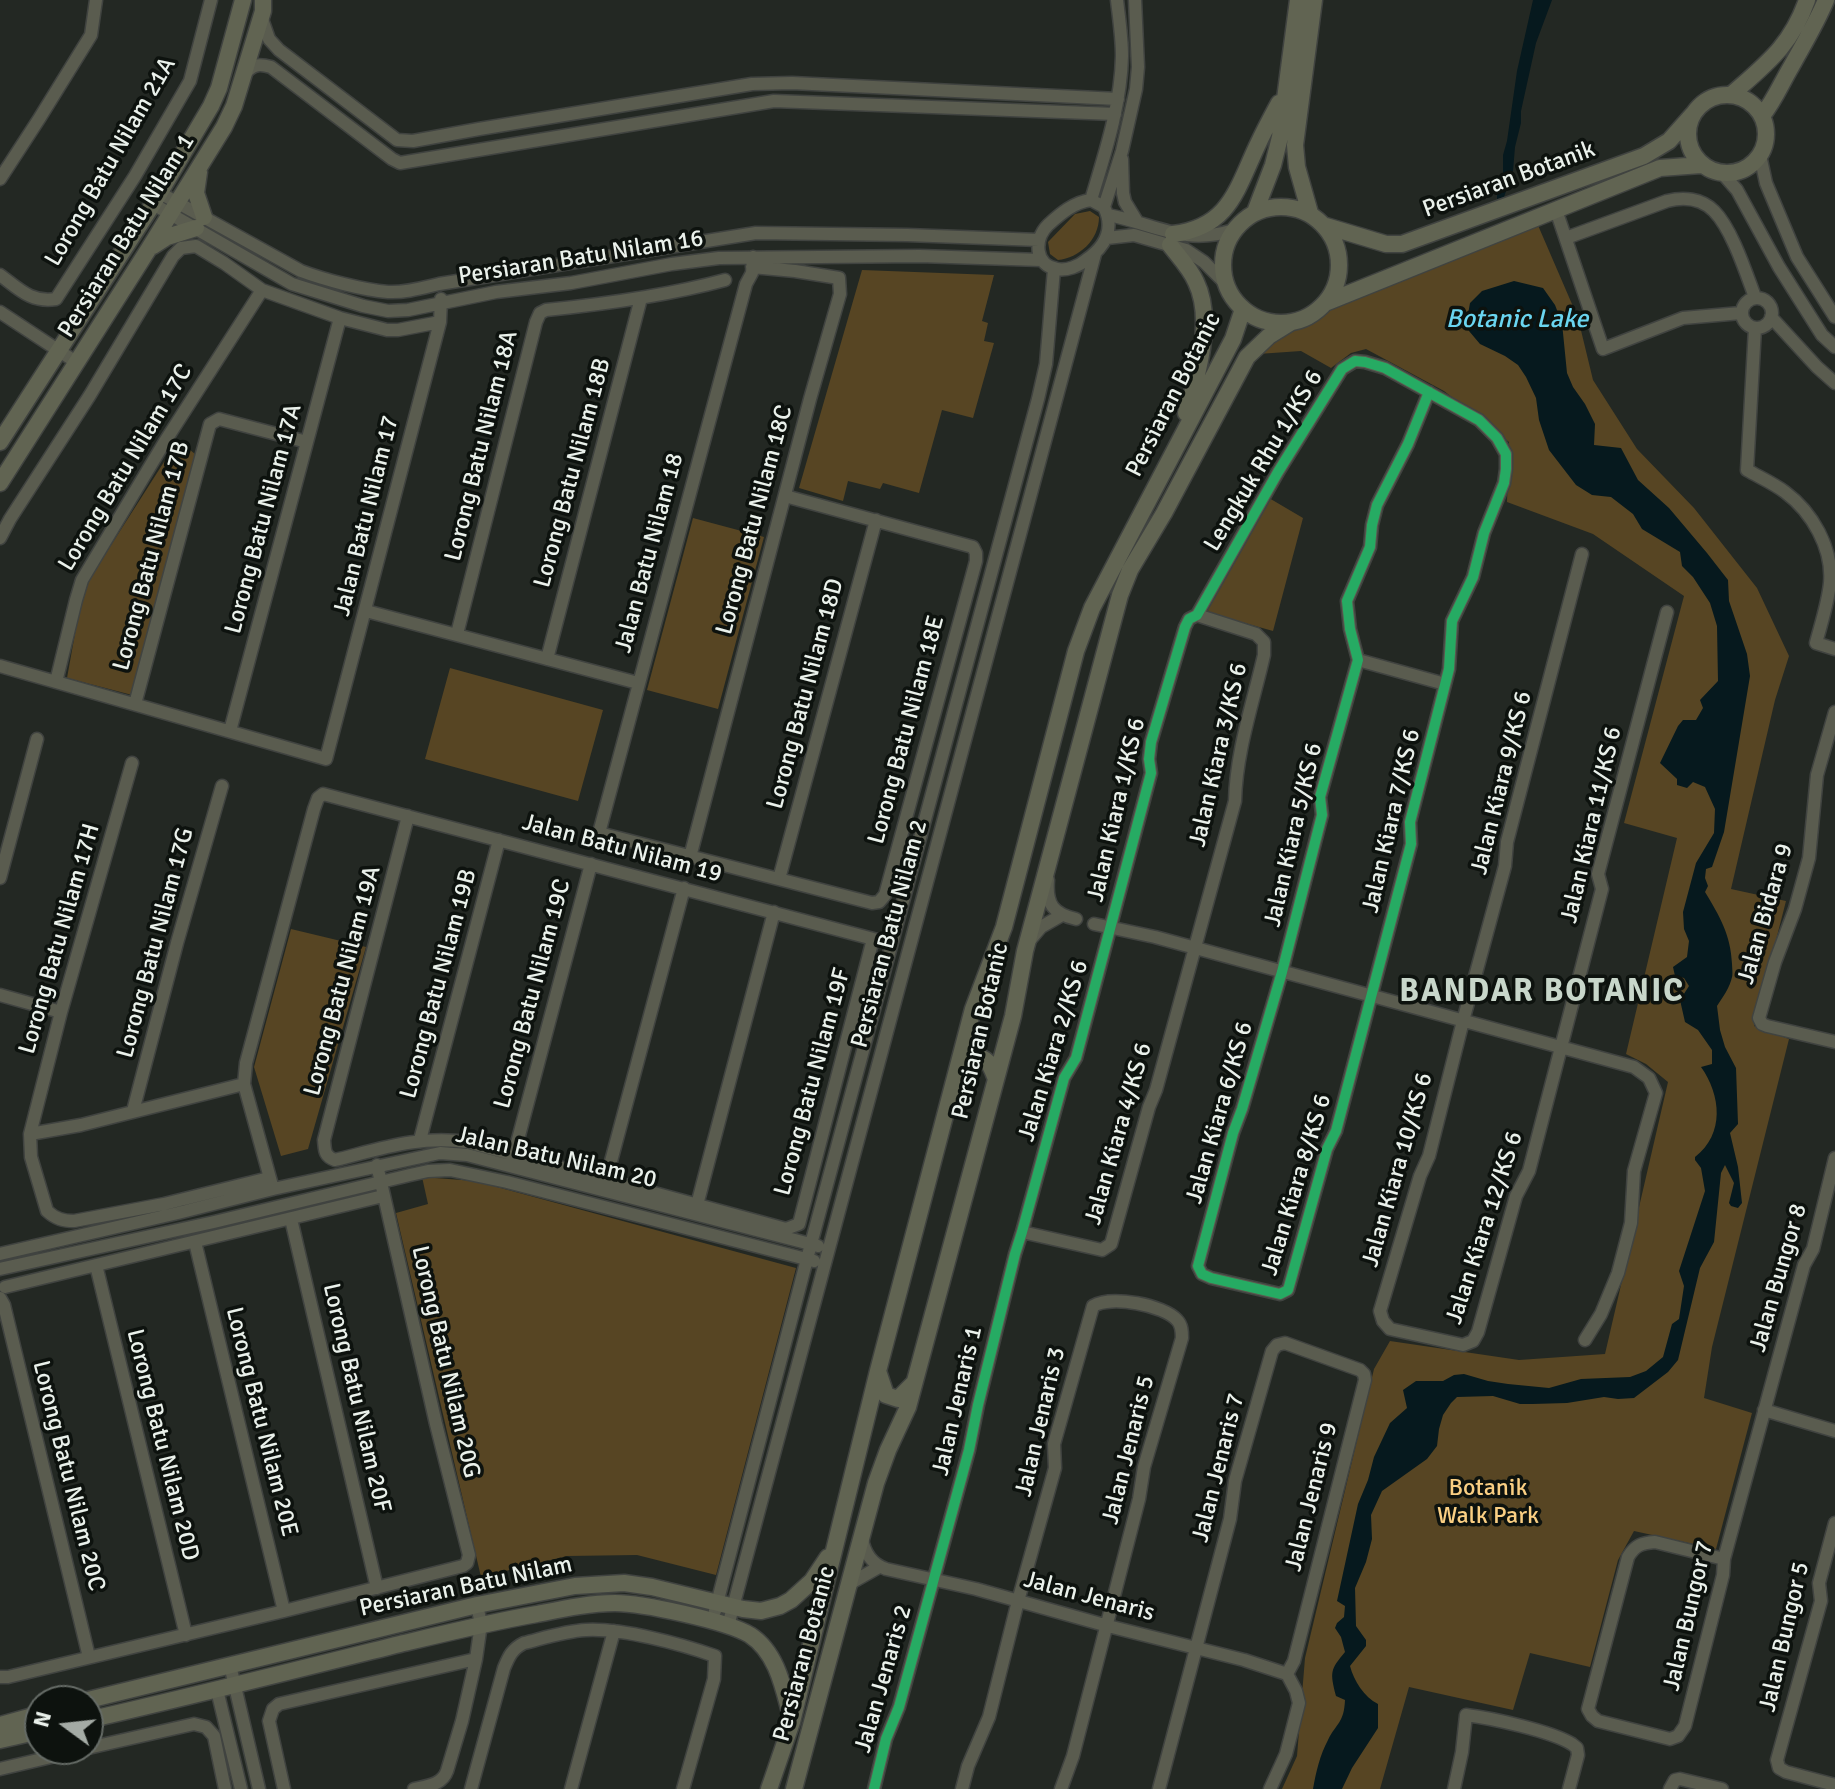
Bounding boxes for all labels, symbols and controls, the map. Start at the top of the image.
street label: Lorong Batu Nilam 21A [39,52,183,272]
street label: Persiaran Batu Nilam 1 [53,129,201,343]
street label: Persiaran Botanik [1419,135,1599,225]
street label: Persiaran Batu Nilam 16 [456,224,706,292]
water label: Botanic Lake [1446,304,1588,336]
street label: Persiaran Botanic [1120,308,1228,482]
street label: Lorong Batu Nilam 18A [439,328,525,564]
street label: Lorong Batu Nilam 18B [528,355,618,591]
street label: Lorong Batu Nilam 17C [53,359,199,577]
street label: Lengkuk Rhu 1/KS 6 [1198,365,1330,557]
street label: Lorong Batu Nilam 17A [219,401,309,637]
street label: Lorong Batu Nilam 18C [710,402,800,638]
street label: Jalan Batu Nilam 17 [328,413,406,619]
street label: Lorong Batu Nilam 17B [107,438,197,674]
street label: Jalan Batu Nilam 18 [609,450,691,656]
street label: Lorong Batu Nilam 18D [761,576,851,812]
street label: Lorong Batu Nilam 18E [863,613,951,847]
street label: Jalan Kiara 3/KS 6 [1184,660,1254,850]
street label: Jalan Kiara 9/KS 6 [1465,688,1539,878]
street label: Jalan Kiara 1/KS 6 [1082,715,1152,905]
street label: Jalan Kiara 11/KS 6 [1555,724,1629,926]
street label: Jalan Kiara 7/KS 6 [1357,726,1427,916]
street label: Jalan Kiara 5/KS 6 [1259,740,1329,930]
street label: Jalan Batu Nilam 19 [519,808,725,890]
street label: Persiaran Batu Nilam 2 [846,817,934,1051]
street label: Lorong Batu Nilam 17H [13,821,107,1057]
street label: Lorong Batu Nilam 17G [111,825,201,1061]
street label: Jalan Bidara 9 [1732,840,1800,988]
street label: Lorong Batu Nilam 19A [298,863,388,1099]
street label: Lorong Batu Nilam 19B [394,866,484,1102]
street label: Lorong Batu Nilam 19C [488,876,578,1112]
street label: Persiaran Botanic [947,940,1015,1122]
street label: Jalan Kiara 2/KS 6 [1013,957,1095,1145]
street label: Lorong Batu Nilam 19F [769,965,857,1199]
district label: BANDAR BOTANIC [1399,974,1685,1012]
street label: Jalan Kiara 6/KS 6 [1180,1019,1260,1207]
street label: Jalan Kiara 4/KS 6 [1079,1040,1159,1228]
street label: Jalan Kiara 10/KS 6 [1356,1069,1440,1271]
street label: Jalan Kiara 8/KS 6 [1256,1091,1338,1279]
street label: Jalan Batu Nilam 20 [453,1121,659,1195]
street label: Jalan Kiara 12/KS 6 [1440,1128,1530,1328]
street label: Jalan Bungor 8 [1744,1201,1814,1355]
street label: Lorong Batu Nilam 20G [404,1243,486,1481]
street label: Lorong Batu Nilam 20F [316,1281,396,1515]
street label: Lorong Batu Nilam 20E [219,1304,303,1540]
street label: Jalan Jenaris 1 [927,1323,989,1479]
street label: Lorong Batu Nilam 20D [119,1326,205,1564]
street label: Jalan Jenaris 3 [1010,1344,1072,1500]
street label: Lorong Batu Nilam 20C [25,1358,111,1594]
street label: Jalan Jenaris 5 [1097,1373,1161,1527]
street label: Jalan Jenaris 7 [1187,1391,1251,1545]
street label: Jalan Jenaris 9 [1280,1420,1344,1574]
park label: Botanik Walk Park [1437,1475,1539,1531]
street label: Jalan Bungor 7 [1658,1538,1720,1694]
street label: Persiaran Batu Nilam [357,1550,575,1624]
street label: Jalan Bungor 5 [1754,1559,1816,1715]
street label: Persiaran Botanic [768,1563,842,1745]
street label: Jalan Jenaris [1020,1566,1158,1628]
street label: Jalan Jenaris 2 [849,1602,919,1756]
north arrow [24,1685,104,1765]
text: N [27,1708,57,1730]

